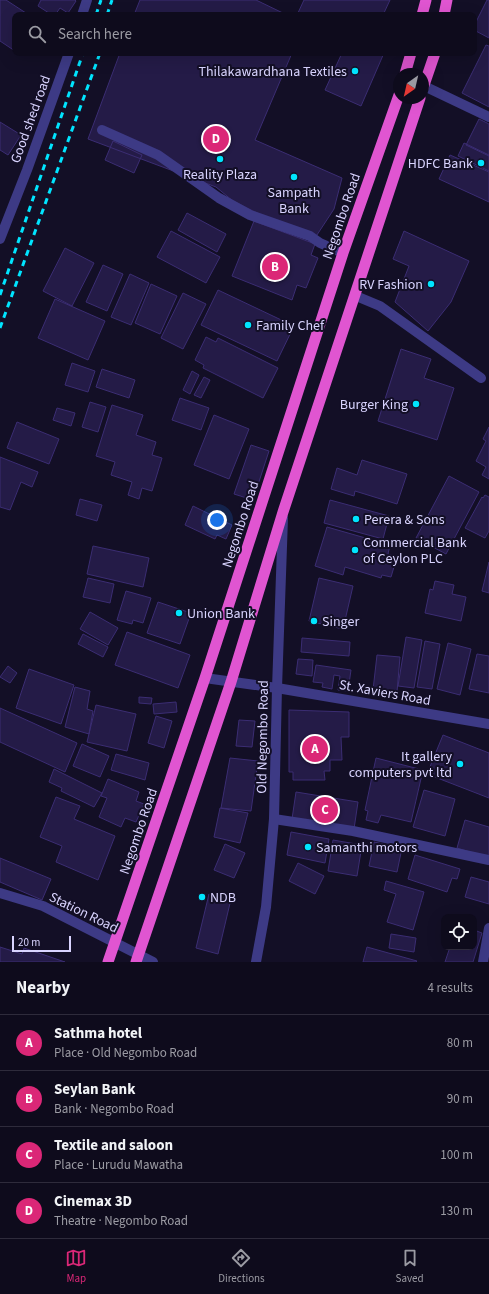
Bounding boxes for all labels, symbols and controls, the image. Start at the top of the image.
search box [12,12,477,56]
icon: search [26,23,48,45]
text: Search here [58,24,132,45]
place label: Thilakawardhana Textiles [198,62,347,82]
marker: Thilakawardhana Textiles [350,66,360,76]
north arrow [393,68,429,104]
street label: Good shed road [6,73,56,166]
pin: D [203,124,229,154]
marker: Reality Plaza [215,154,225,164]
place label: HDFC Bank [408,154,473,174]
marker: HDFC Bank [476,158,486,168]
place label: Reality Plaza [183,165,257,185]
street label: Negombo Road [318,170,366,262]
marker: Sampath Bank [289,172,299,182]
place label: Sampath Bank [268,183,320,219]
pin: B [262,252,288,282]
place label: RV Fashion [359,275,423,295]
marker: RV Fashion [426,279,436,289]
place label: Family Chef [256,316,325,336]
marker: Family Chef [243,320,253,330]
place label: Burger King [340,395,408,415]
marker: Burger King [411,399,421,409]
street label: Negombo Road [218,478,264,570]
your location [207,510,227,530]
place label: Perera & Sons [364,510,445,530]
marker: Perera & Sons [351,514,361,524]
place label: Commercial Bank of Ceylon PLC [363,533,467,569]
marker: Commercial Bank of Ceylon PLC [350,545,360,555]
place label: Union Bank [187,604,255,624]
marker: Union Bank [174,608,184,618]
place label: Singer [322,612,359,632]
marker: Singer [309,616,319,626]
street label: St. Xaviers Road [337,675,432,711]
street label: Old Negombo Road [252,680,274,794]
pin: A [302,734,328,764]
place label: It gallery computers pvt ltd [349,747,452,783]
marker: It gallery computers pvt ltd [455,759,465,769]
street label: Negombo Road [115,785,163,877]
pin: C [312,795,338,825]
place label: Samanthi motors [316,838,417,858]
marker: Samanthi motors [303,842,313,852]
street label: Station Road [46,888,122,938]
place label: NDB [210,888,236,908]
marker: NDB [197,892,207,902]
map controls [441,914,477,950]
button: locate [441,914,477,950]
scale bar [12,934,71,953]
text: 20 m [18,935,40,950]
text: Nearby [16,976,70,1000]
text: 4 results [428,979,473,997]
text: Sathma hotel [54,1023,142,1044]
text: A [25,1034,33,1052]
text: 80 m [447,1034,473,1052]
text: Place · Old Negombo Road [54,1044,197,1062]
text: Seylan Bank [54,1079,135,1100]
text: B [25,1090,33,1108]
text: 90 m [447,1090,473,1108]
text: Bank · Negombo Road [54,1100,174,1118]
text: Textile and saloon [54,1135,173,1156]
text: C [25,1146,33,1164]
text: 100 m [440,1146,473,1164]
text: Place · Lurudu Mawatha [54,1156,183,1174]
text: Cinemax 3D [54,1191,132,1212]
text: D [25,1202,33,1220]
text: 130 m [440,1202,473,1220]
text: Theatre · Negombo Road [54,1212,188,1230]
tab: Map [65,1247,87,1286]
tab: Directions [218,1247,265,1286]
tab: Saved [396,1247,424,1286]

